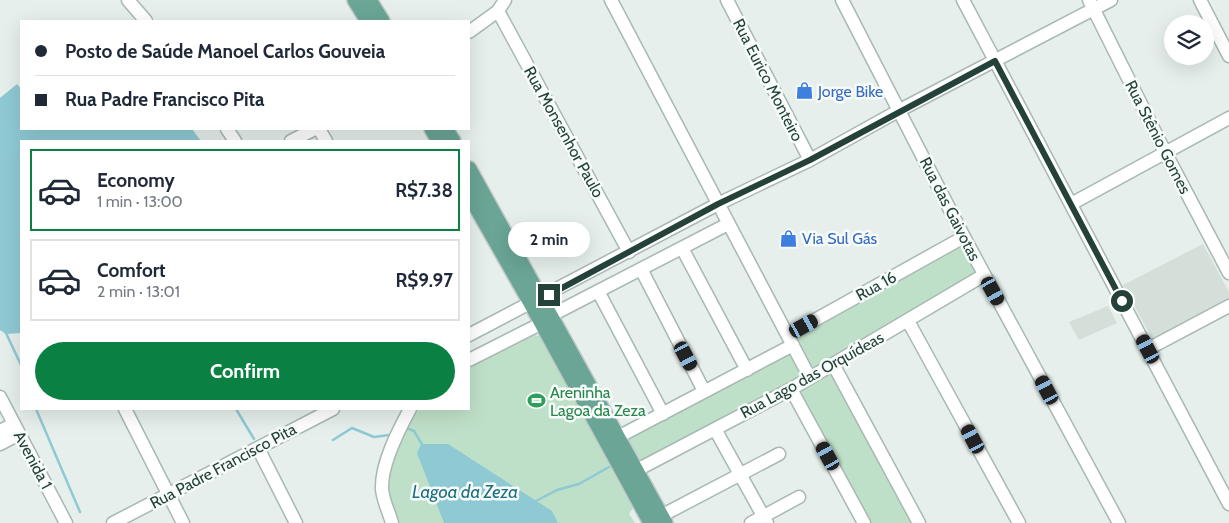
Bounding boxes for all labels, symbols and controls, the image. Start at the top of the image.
map controls [1164,15,1214,65]
button: layers [1164,15,1214,65]
street label: Rua Eurico Monteiro [729,16,807,145]
text: Posto de Saúde Manoel Carlos Gouveia [65,40,385,63]
street label: Rua Monsenhor Paulo [520,63,608,201]
street label: Rua Stênio Gomes [1121,77,1195,197]
shop icon: Jorge Bike [794,81,814,101]
place label: Jorge Bike [817,82,883,101]
text: Rua Padre Francisco Pita [65,88,265,111]
street label: Rua das Gaivotas [916,154,984,264]
icon: car [37,168,82,213]
text: Economy [97,169,175,192]
text: R$7.38 [395,179,453,202]
text: 1 min · 13:00 [97,192,183,211]
callout: 2 min [508,222,590,258]
shop icon: Via Sul Gás [778,228,798,248]
place label: Via Sul Gás [802,229,878,248]
text: 2 min [530,230,568,249]
icon: car [37,258,82,303]
text: Comfort [97,259,166,282]
street label: Rua 16 [852,267,900,305]
text: R$9.97 [395,269,453,292]
car [979,274,1006,308]
text: 2 min · 13:01 [97,282,180,301]
route end [538,284,560,306]
route start [1111,290,1133,312]
car [787,312,820,340]
street label: Rua Lago das Orquídeas [737,327,887,422]
car [1134,332,1161,366]
car [672,339,699,373]
button: Confirm [35,342,455,400]
car [1033,373,1060,407]
place label: Areninha Lagoa da Zeza [550,383,646,420]
sports icon: Areninha Lagoa da Zeza [526,391,546,411]
street label: Rua Padre Francisco Pita [147,419,300,513]
car [959,422,986,456]
street label: Avenida 1 [10,428,56,492]
car [814,439,841,473]
water label: Lagoa da Zeza [412,481,518,503]

